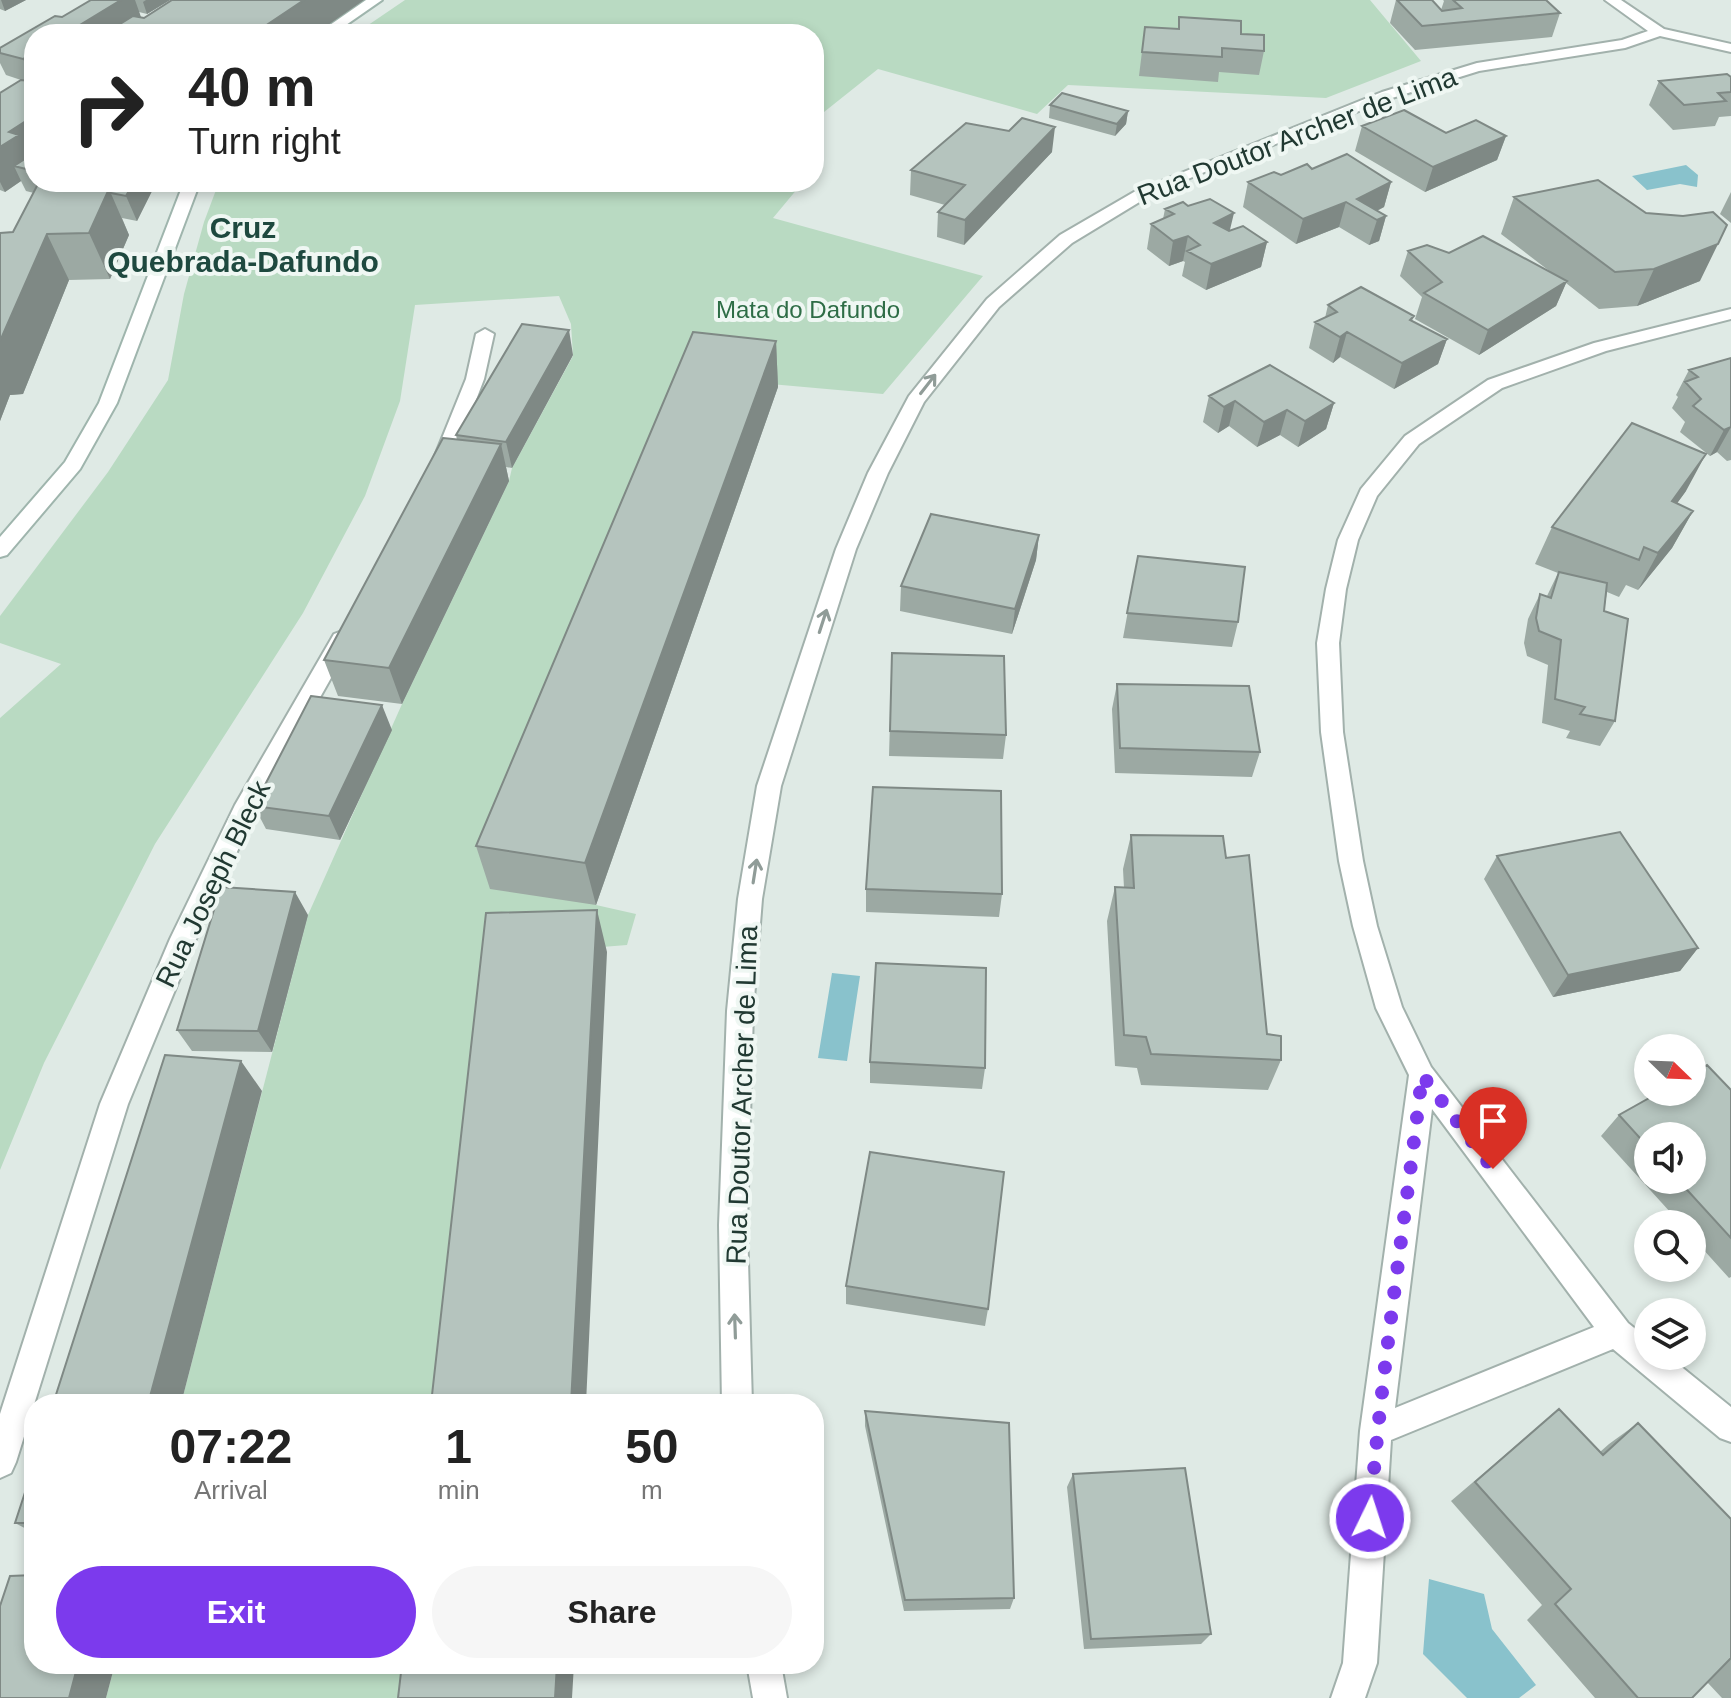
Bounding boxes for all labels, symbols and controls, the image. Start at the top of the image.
text: 40 m [188,55,316,118]
icon: right [56,56,160,160]
street label: Rua Doutor Archer de Lima [1133,61,1461,211]
text: Turn right [188,121,341,162]
district label: Cruz Quebrada-Dafundo [107,211,379,278]
park label: Mata do Dafundo [716,296,900,323]
one-way arrow [919,374,937,395]
one-way arrow [816,608,831,633]
street label: Rua Joseph Bleck [150,775,277,992]
one-way arrow [748,859,763,884]
street label: Rua Doutor Archer de Lima [721,924,763,1265]
north arrow [1634,1034,1706,1106]
map controls [1634,1034,1706,1370]
pin [1459,1087,1527,1169]
icon: arrive [1471,1099,1515,1143]
button: sound [1634,1122,1706,1194]
button: search [1634,1210,1706,1282]
button: layers [1634,1298,1706,1370]
one-way arrow [728,1313,743,1340]
text: 07:22 [169,1420,292,1473]
text: 1 [445,1420,472,1473]
text: 50 [625,1420,679,1473]
text: Arrival [194,1475,268,1505]
text: min [438,1475,480,1505]
text: m [641,1475,663,1505]
position arrow [1328,1476,1412,1560]
button: Exit [56,1566,416,1658]
button: Share [432,1566,792,1658]

